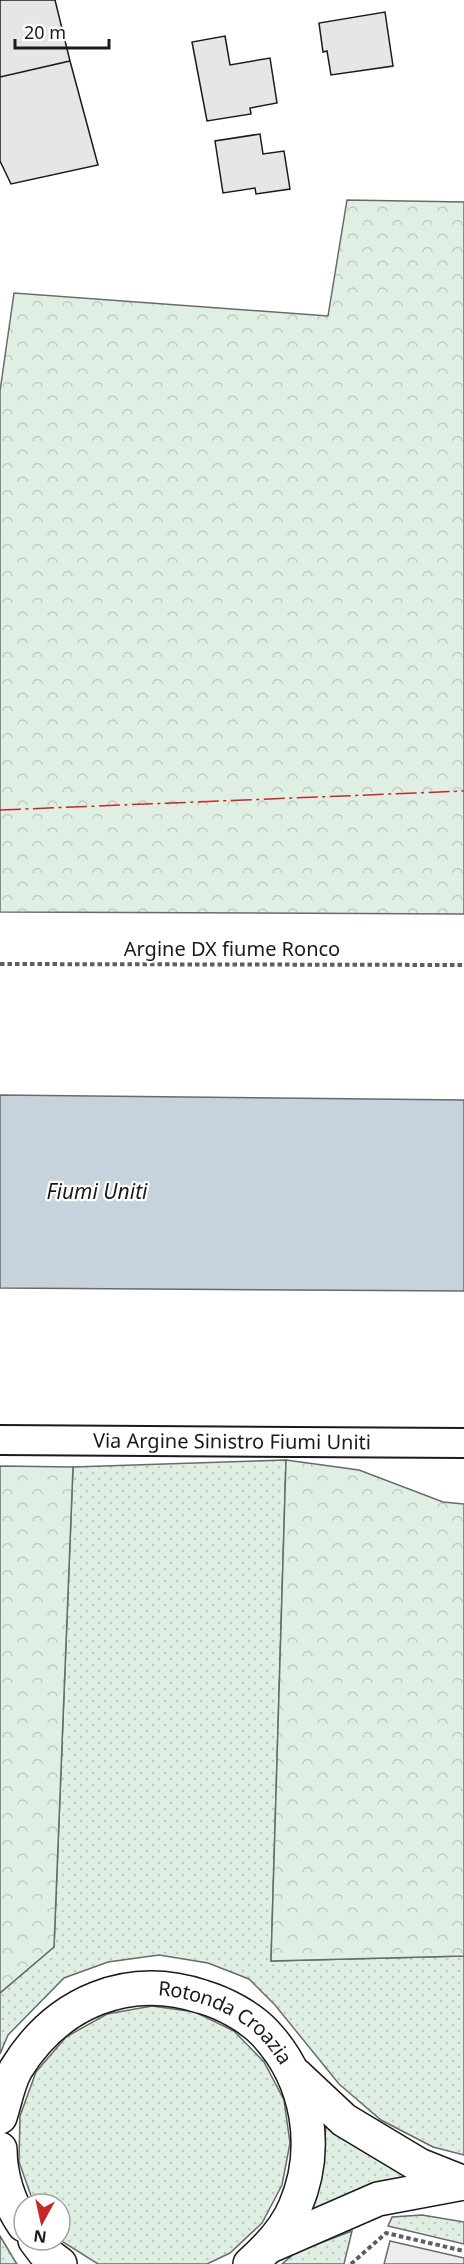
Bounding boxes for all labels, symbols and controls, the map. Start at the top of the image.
scale bar [15,12,110,50]
text: 20 m [24,20,66,44]
street label: Argine DX fiume Ronco [124,935,340,962]
water label: Fiumi Uniti [46,1177,148,1205]
street label: Via Argine Sinistro Fiumi Uniti [93,1427,371,1455]
street label: Rotonda Croazia [157,1974,299,2069]
north arrow [12,2192,72,2252]
text: N [32,2225,48,2249]

